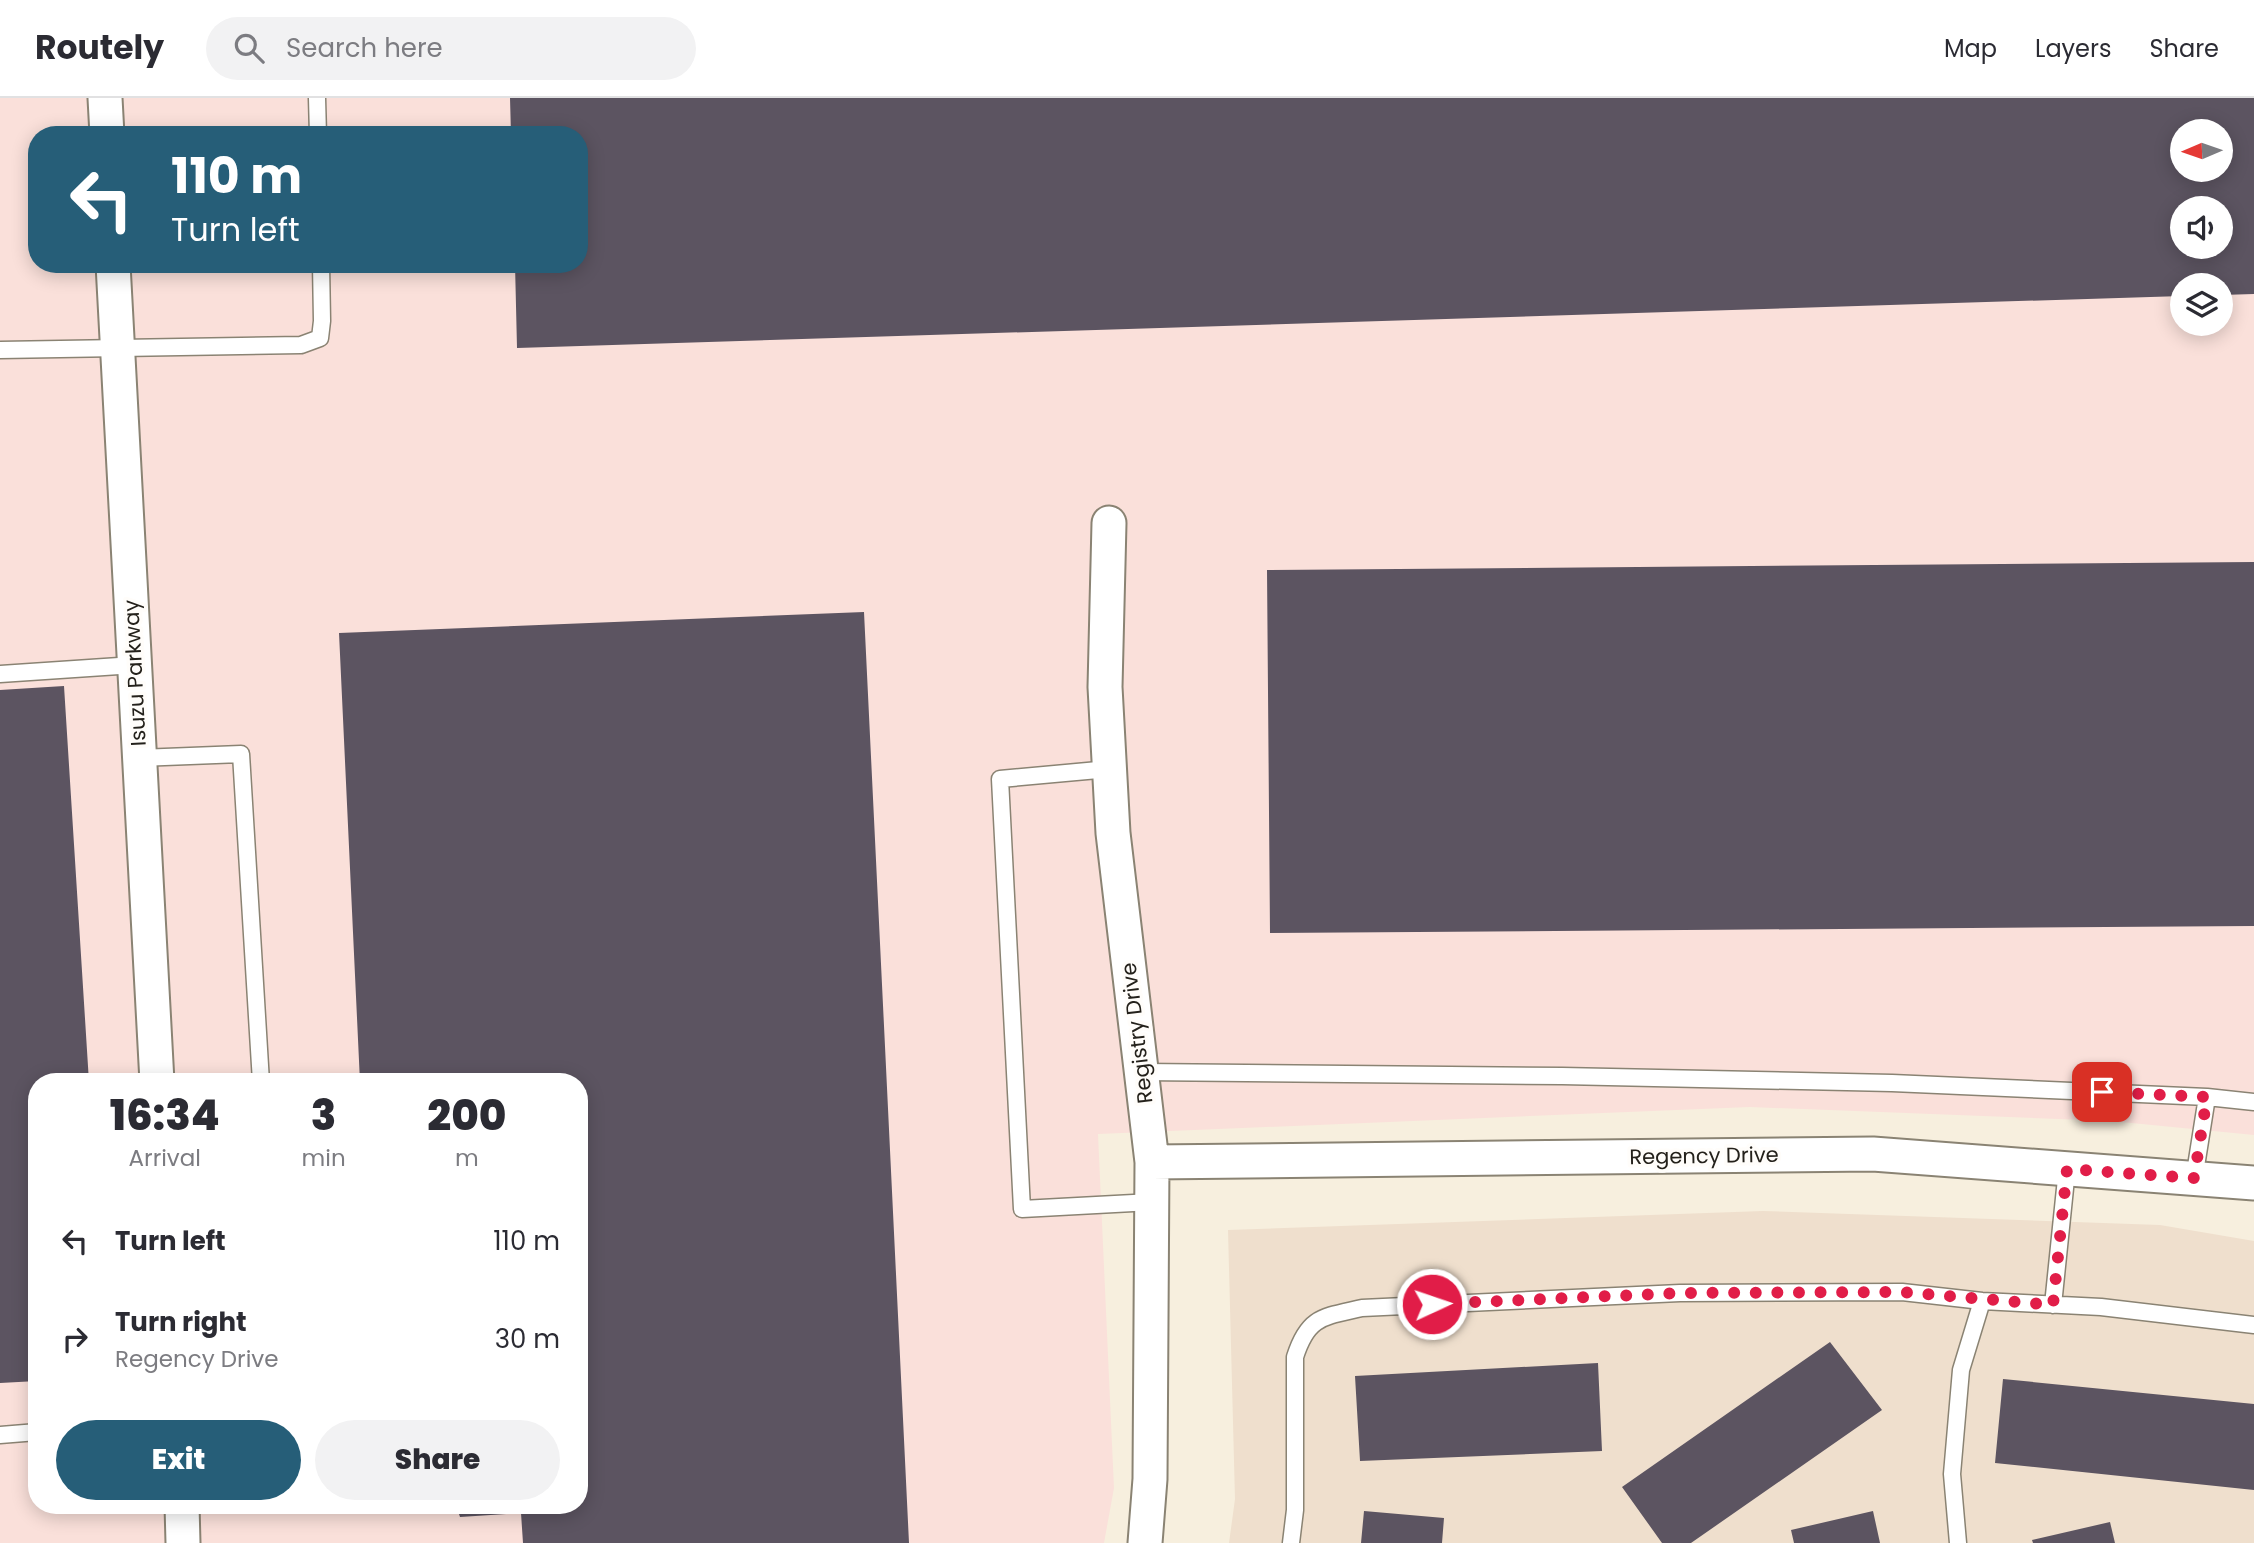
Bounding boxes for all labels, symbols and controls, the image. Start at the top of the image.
search box [206,17,696,80]
text: Routely [35,24,164,71]
icon: search [230,29,268,67]
text: Search here [286,30,443,66]
text: Map [1944,32,1997,65]
text: Layers [2035,32,2111,65]
text: Share [2149,32,2219,65]
north arrow [2170,119,2233,182]
map controls [2170,119,2233,336]
text: 110 m [171,142,302,210]
icon: left [56,154,147,245]
button: sound [2170,196,2233,259]
text: Turn left [171,207,300,252]
button: layers [2170,273,2233,336]
street label: Isuzu Parkway [116,599,153,747]
street label: Registry Drive [1113,961,1160,1105]
pin [2072,1062,2132,1122]
icon: arrive [2083,1073,2121,1111]
text: 16:34 [110,1086,220,1145]
text: 3 [311,1086,336,1145]
text: 200 [427,1086,506,1145]
street label: Regency Drive [1629,1140,1779,1171]
text: Arrival [129,1142,201,1174]
text: min [302,1142,346,1174]
text: m [455,1142,479,1174]
icon: left [56,1222,94,1260]
text: Turn left [115,1223,226,1259]
text: 110 m [493,1223,560,1259]
position arrow [1395,1267,1469,1341]
text: Turn right [115,1304,247,1340]
icon: right [56,1320,94,1358]
text: 30 m [495,1321,560,1357]
text: Regency Drive [115,1343,278,1375]
button: Exit [56,1420,301,1500]
button: Share [315,1420,560,1500]

